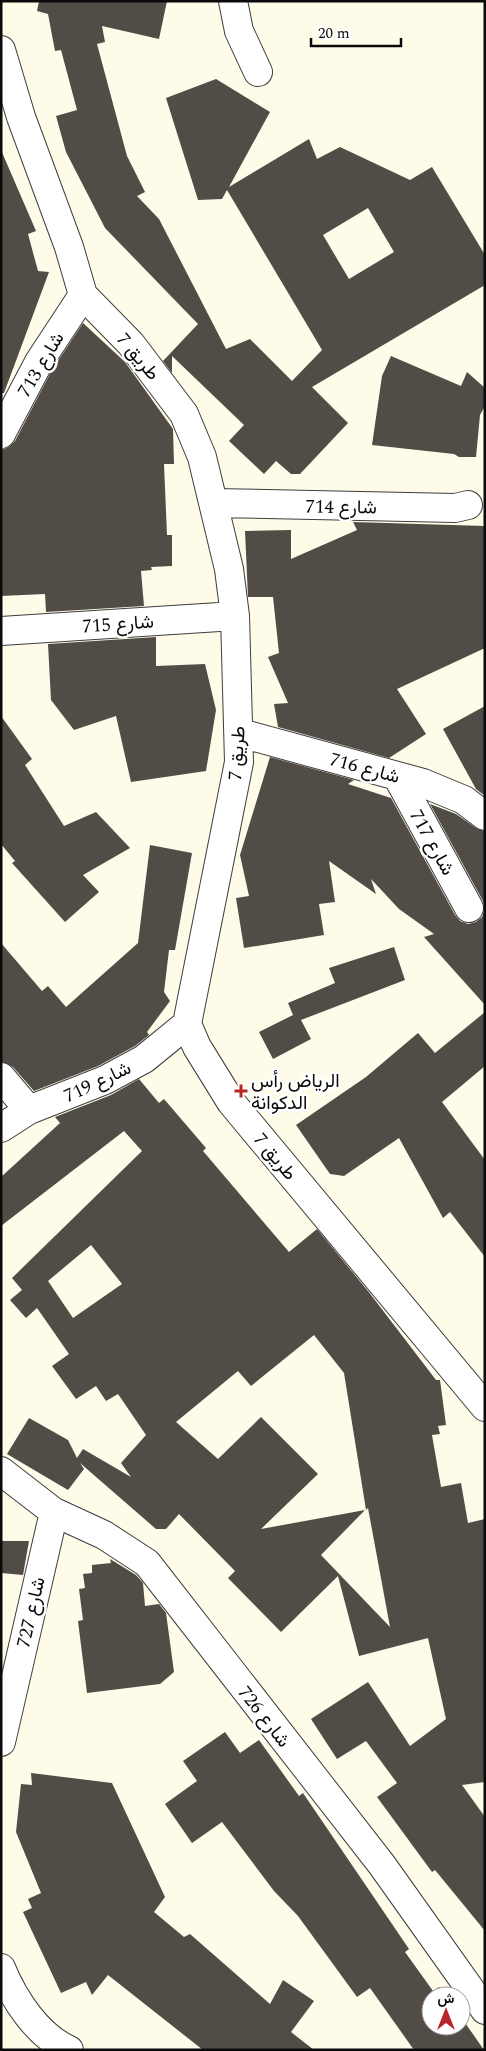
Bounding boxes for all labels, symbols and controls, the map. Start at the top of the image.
scale bar [311,15,401,47]
text: 20 m [318,22,350,45]
street label: شارع 713 [10,327,72,403]
street label: 7 طريق [109,327,166,387]
street label: شارع 714 [305,492,377,523]
street label: شارع 715 [81,608,155,641]
street label: 7 طريق [221,725,254,781]
street label: شارع 716 [326,745,403,792]
street label: شارع 717 [402,804,462,881]
street label: شارع 719 [59,1054,136,1111]
place label: الرياض رأس الدكوانة [251,1067,340,1118]
marker: الرياض رأس الدكوانة [235,1085,247,1097]
street label: 7 طريق [246,1127,303,1187]
street label: شارع 727 [9,1574,54,1650]
street label: شارع 726 [230,1680,297,1754]
north arrow [421,1986,471,2036]
text: ش [438,1988,455,2009]

